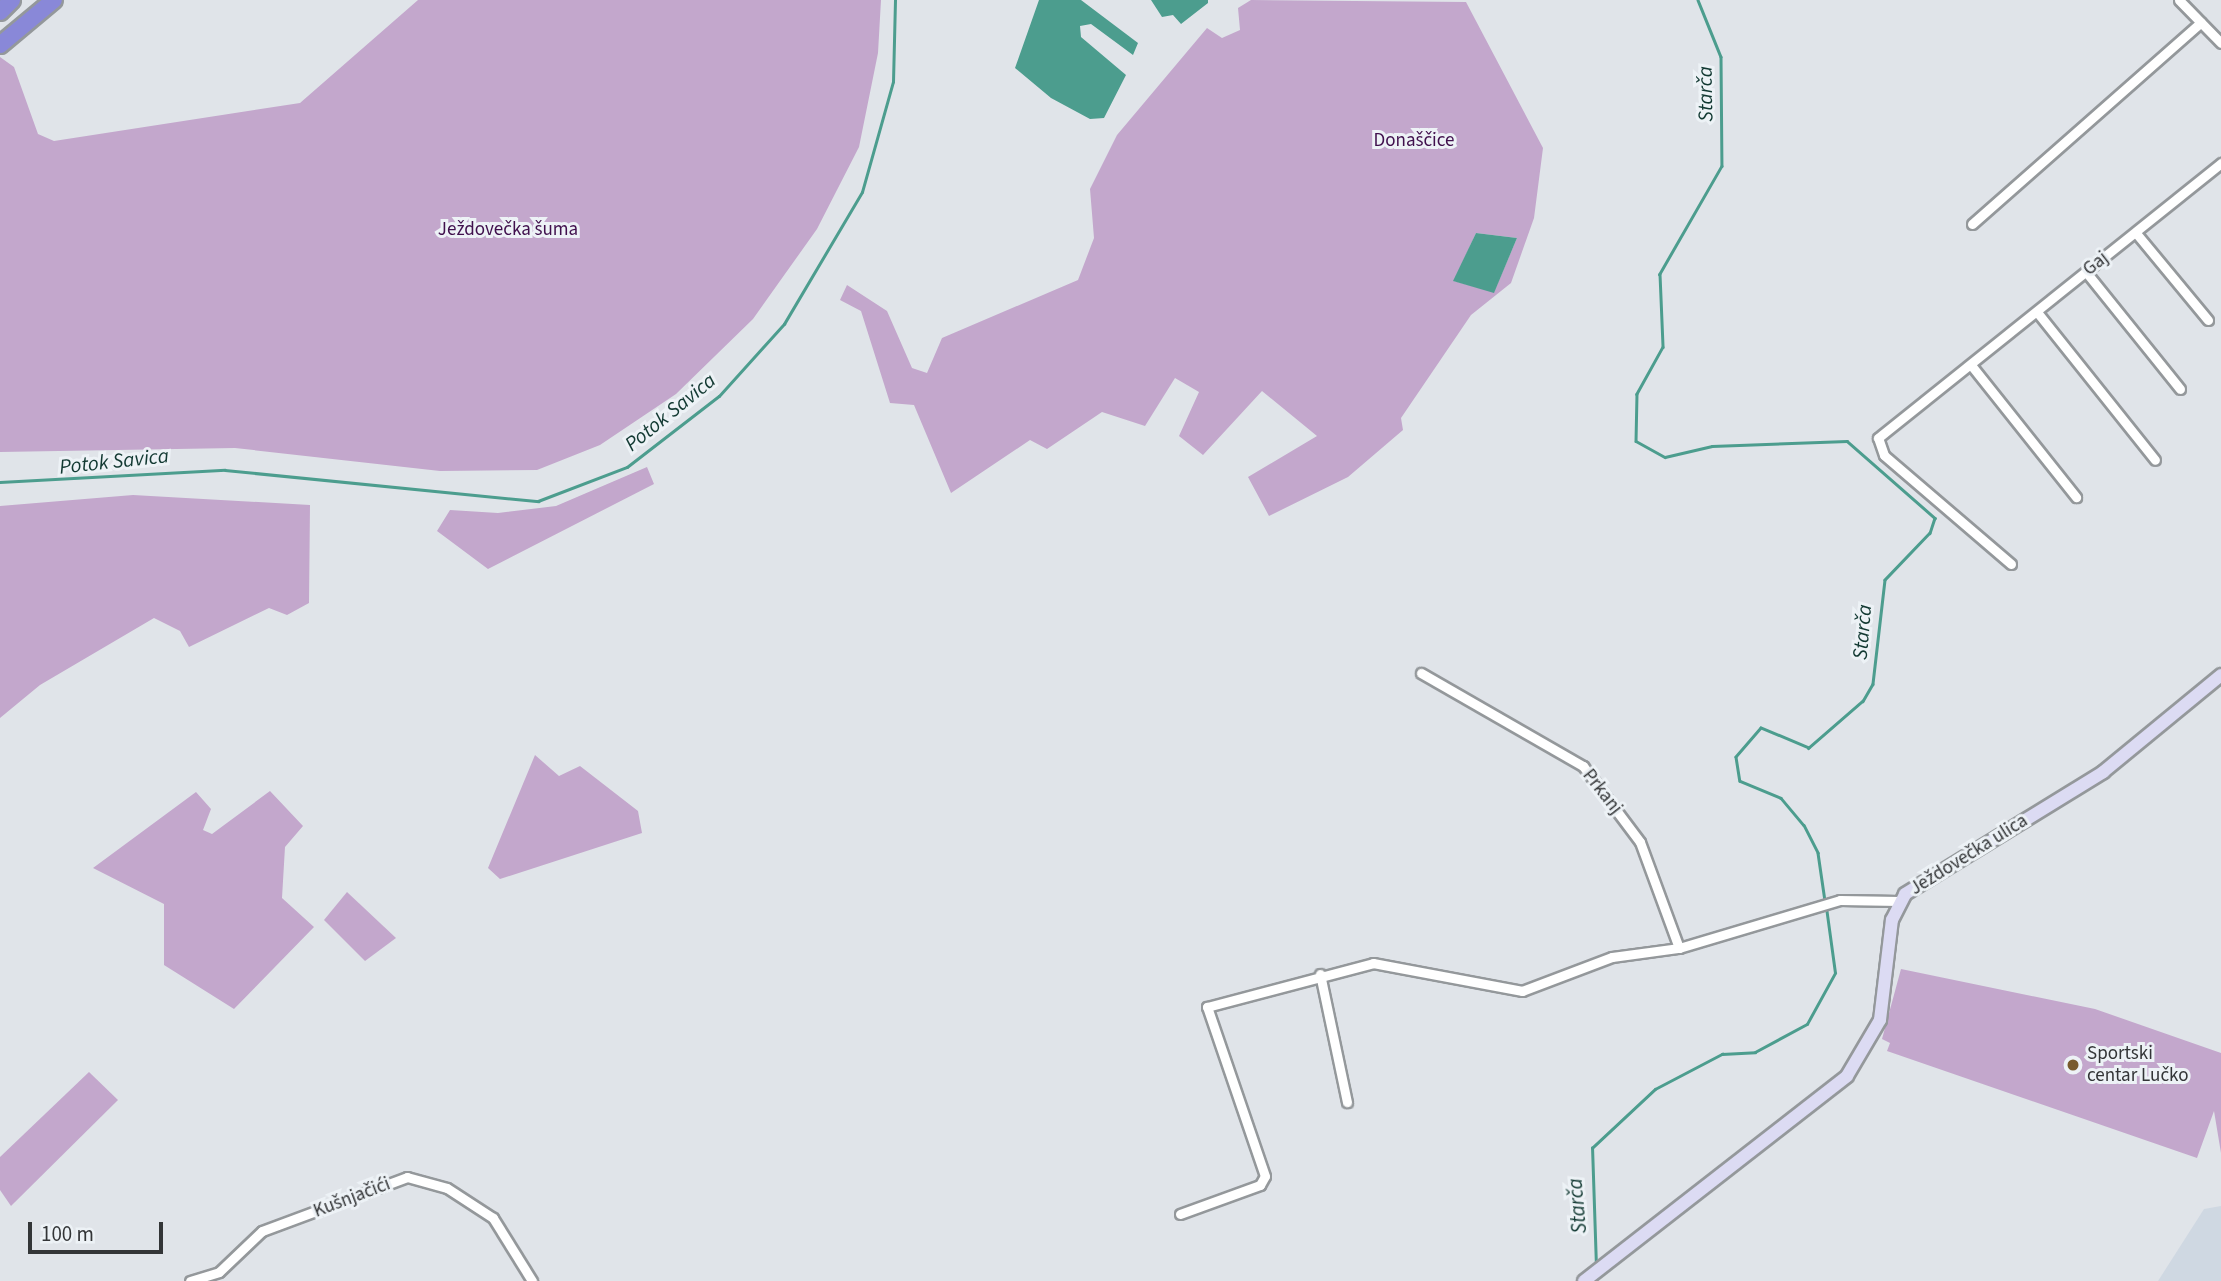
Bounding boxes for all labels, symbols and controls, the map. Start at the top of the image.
water label: Starča [1692,66,1718,122]
park label: Donaščice [1374,130,1454,152]
park label: Ježdovečka šuma [438,219,578,241]
street label: Gaj [2079,247,2113,281]
water label: Potok Savica [619,368,721,456]
water label: Potok Savica [58,443,170,479]
water label: Starča [1847,603,1877,661]
street label: Prkanj [1577,765,1627,819]
street label: Ježdovečka ulica [1906,810,2032,900]
place label: Sportski centar Lučko [2087,1043,2188,1087]
marker: Sportski centar Lučko [2065,1057,2081,1073]
street label: Kušnjačići [310,1173,394,1223]
water label: Starča [1562,1177,1592,1235]
scale bar [32,1208,166,1252]
text: 100 m [41,1219,94,1249]

